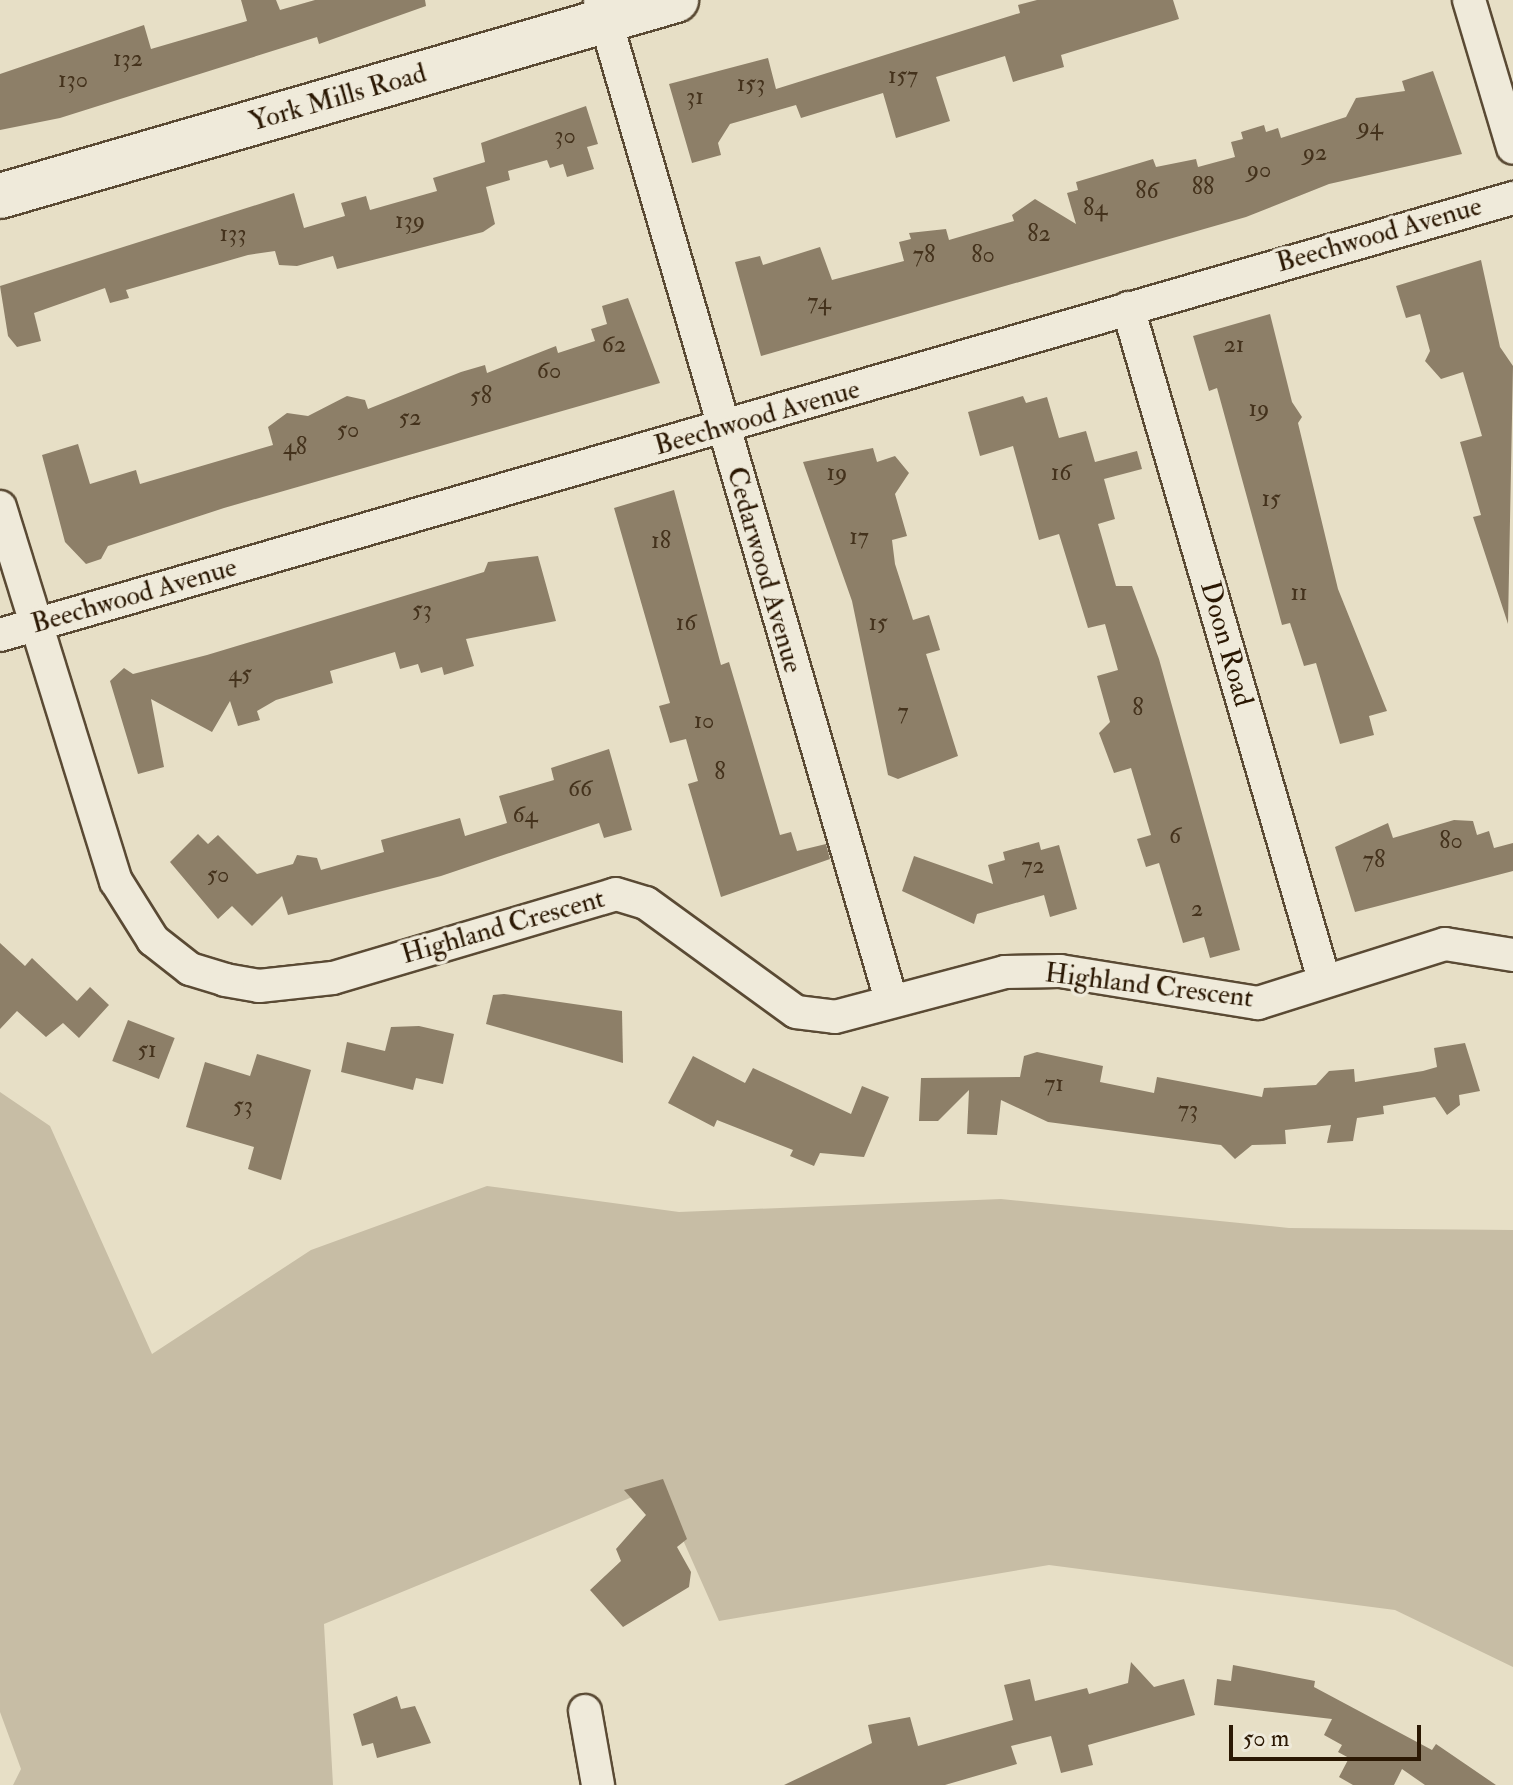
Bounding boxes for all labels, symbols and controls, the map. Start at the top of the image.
house number: 132 [113,45,143,73]
street label: York Mills Road [246,57,430,139]
house number: 157 [888,62,918,90]
house number: 130 [58,66,88,94]
house number: 153 [737,70,765,98]
house number: 31 [686,83,704,111]
house number: 94 [1357,113,1383,141]
house number: 30 [554,122,576,150]
house number: 92 [1303,139,1327,167]
house number: 90 [1247,156,1271,184]
house number: 88 [1192,173,1214,201]
house number: 86 [1135,177,1159,205]
street label: Beechwood Avenue [1272,190,1486,280]
house number: 84 [1083,194,1107,222]
house number: 139 [395,207,425,235]
house number: 133 [220,220,246,248]
house number: 82 [1027,220,1051,248]
house number: 78 [913,241,935,269]
house number: 80 [971,241,995,269]
house number: 74 [807,288,831,316]
house number: 62 [602,331,626,359]
house number: 21 [1224,331,1244,359]
house number: 60 [537,357,561,385]
street label: Beechwood Avenue [650,373,864,463]
house number: 58 [470,382,492,410]
house number: 19 [1249,395,1269,423]
house number: 52 [399,404,421,432]
house number: 50 [337,416,359,444]
house number: 48 [283,433,307,461]
house number: 19 [827,459,847,487]
house number: 16 [1051,459,1071,487]
street label: Cedarwood Avenue [719,463,809,677]
house number: 15 [1261,485,1281,513]
house number: 17 [849,523,869,551]
house number: 18 [651,527,671,555]
street label: Beechwood Avenue [27,551,241,641]
street label: Doon Road [1192,578,1260,710]
house number: 11 [1290,579,1308,607]
house number: 53 [412,596,432,624]
house number: 16 [676,609,696,637]
house number: 15 [868,609,888,637]
house number: 45 [228,660,252,688]
house number: 8 [1132,694,1144,722]
house number: 7 [897,698,909,726]
house number: 10 [694,707,714,735]
house number: 8 [714,758,726,786]
house number: 66 [568,775,592,803]
house number: 64 [512,801,538,829]
house number: 6 [1169,822,1181,850]
house number: 80 [1439,827,1463,855]
house number: 78 [1363,846,1385,874]
house number: 72 [1021,852,1045,880]
house number: 50 [207,861,229,889]
street label: Highland Crescent [398,882,608,972]
house number: 2 [1191,895,1203,923]
street label: Highland Crescent [1043,957,1255,1015]
house number: 51 [137,1036,157,1064]
house number: 71 [1044,1070,1064,1098]
house number: 53 [233,1092,253,1120]
house number: 73 [1178,1096,1198,1124]
scale bar [1233,1709,1425,1759]
text: 50 m [1243,1723,1289,1754]

